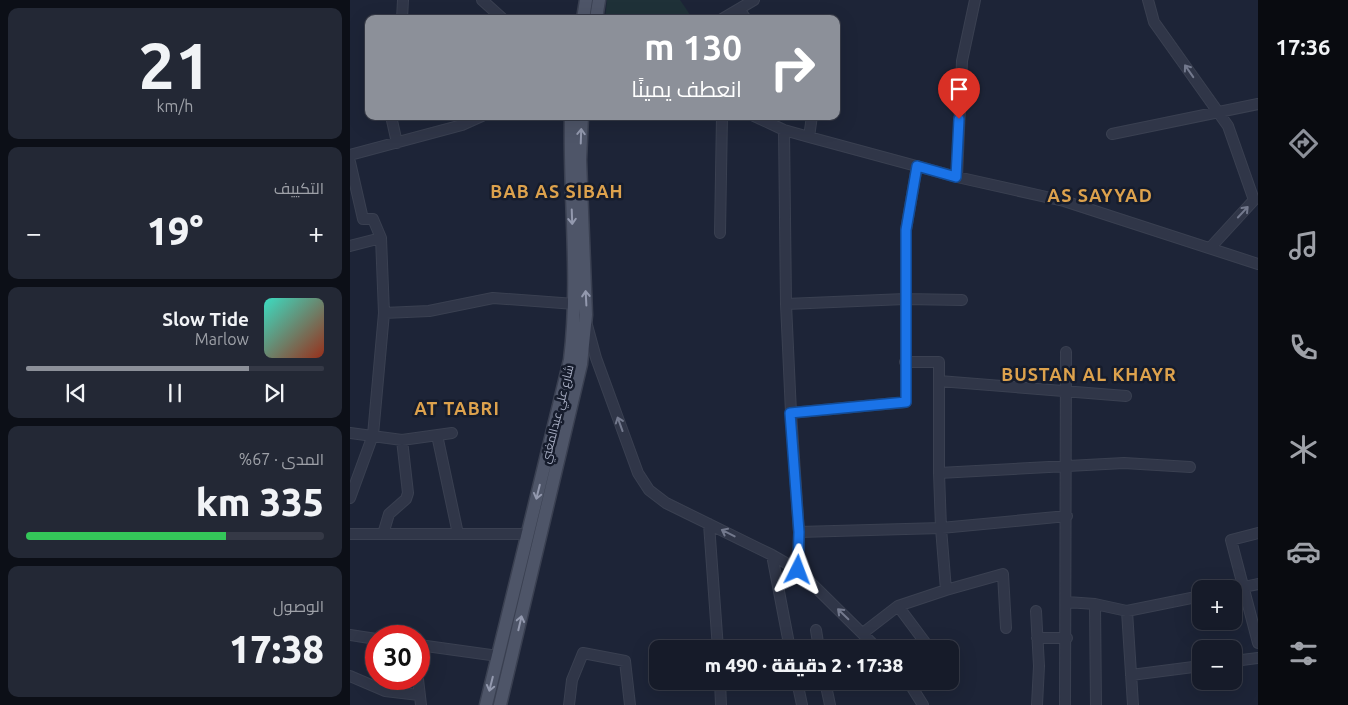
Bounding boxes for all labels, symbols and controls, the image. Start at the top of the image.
text: 130 m [644,27,742,67]
text: 21 [138,28,212,101]
text: 17:36 [1275,34,1331,59]
icon: right [760,35,825,100]
one-way arrow [1184,64,1194,78]
pin [938,68,980,119]
icon: arrive [945,75,973,103]
text: انعطف يمينًا [631,76,742,101]
text: km/h [157,97,193,115]
icon: directions [1286,126,1321,161]
one-way arrow [576,128,586,144]
text: التكييف [274,179,324,197]
district label: BAB AS SIBAH [490,181,624,201]
district label: AS SAYYAD [1047,185,1153,205]
one-way arrow [1237,206,1249,219]
one-way arrow [567,209,577,225]
text: 19° [147,210,203,252]
text: − [26,217,42,248]
text: + [308,217,324,248]
icon: music [1286,228,1321,263]
one-way arrow [581,290,590,306]
text: Slow Tide [162,308,249,330]
text: Marlow [195,330,249,348]
icon: phone [1286,330,1321,365]
street label: شارع علي عبدالمغني [538,363,579,466]
district label: BUSTAN AL KHAYR [1001,364,1177,384]
icon: previous [62,379,90,407]
icon: pause [161,379,189,407]
icon: next [260,379,288,407]
district label: AT TABRI [414,398,500,418]
one-way arrow [615,417,624,433]
icon: climate [1286,432,1321,467]
text: المدى · 67% [239,450,324,468]
text: 335 km [196,481,324,523]
one-way arrow [533,484,542,500]
one-way arrow [721,528,736,537]
icon: car [1286,534,1321,569]
position arrow [771,543,823,595]
map controls [1192,580,1242,690]
button: + [1192,580,1242,630]
text: الوصول [273,597,324,615]
one-way arrow [837,608,850,620]
one-way arrow [516,616,525,632]
speed limit sign: 30 [365,625,430,690]
text: 17:38 [229,628,324,670]
icon: filters [1286,636,1321,671]
button: − [1192,640,1242,690]
text: 17:38 · 2 دقيقة · 490 m [705,654,903,676]
one-way arrow [486,676,495,692]

